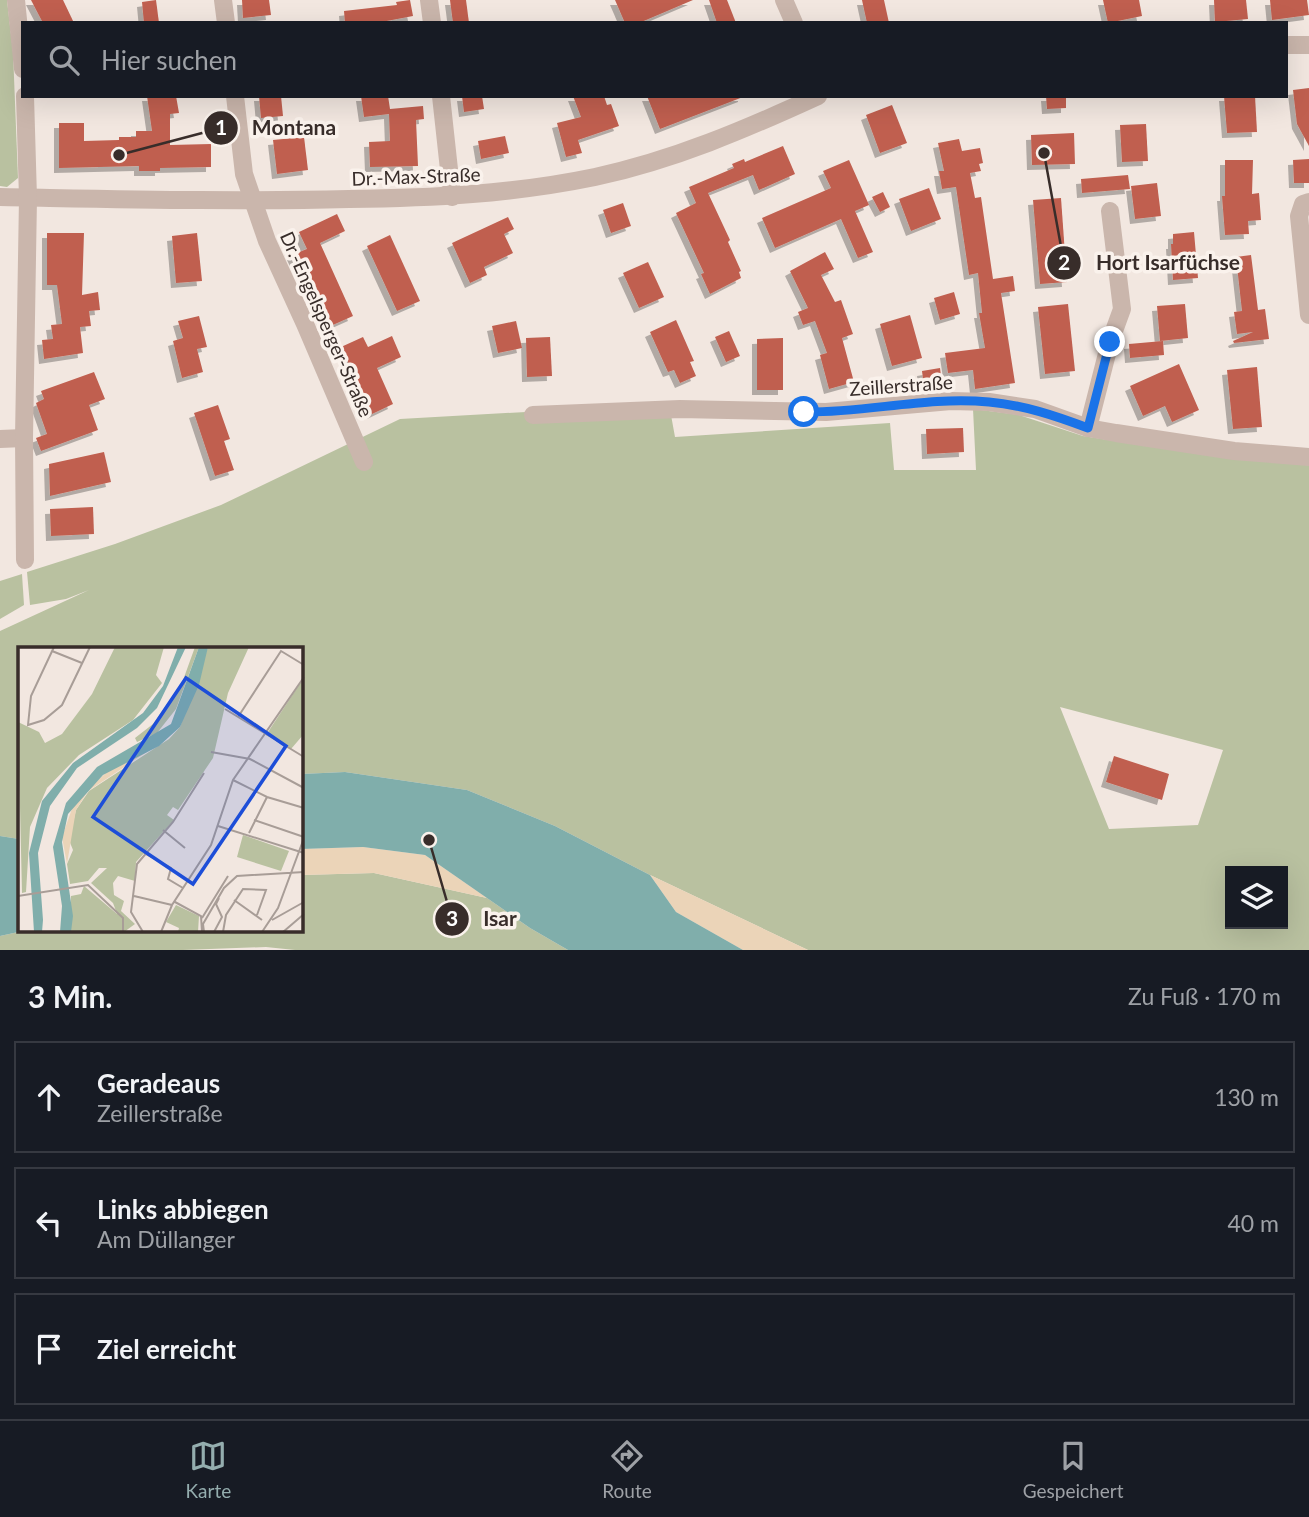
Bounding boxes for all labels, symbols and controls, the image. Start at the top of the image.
search box [21,21,1288,98]
icon: search [45,41,83,79]
text: Hier suchen [101,44,237,76]
callout: Montana [203,107,350,149]
text: 1 [215,114,227,139]
text: Montana [252,114,336,139]
street label: Dr.-Max-Straße [351,162,481,190]
street label: Dr.-Engelsperger-Straße [276,228,378,420]
callout: Hort Isarfüchse [1047,242,1254,284]
text: 2 [1058,249,1070,274]
text: Hort Isarfüchse [1096,249,1240,274]
route end [1094,326,1125,357]
street label: Zeillerstraße [848,370,954,400]
route start [788,396,819,427]
inset map [18,647,303,932]
map controls [1225,866,1288,929]
button: layers [1225,866,1288,929]
callout: Isar [434,898,531,940]
text: 3 [446,905,458,930]
text: Isar [483,905,517,930]
text: 3 Min. [28,978,113,1014]
text: Zu Fuß · 170 m [1128,982,1281,1010]
text: Geradeaus [97,1067,220,1099]
icon: ahead [30,1078,68,1116]
text: 130 m [1214,1083,1279,1111]
text: Zeillerstraße [97,1099,223,1127]
text: Links abbiegen [97,1193,269,1225]
icon: left [30,1204,68,1242]
text: 40 m [1228,1209,1279,1237]
text: Am Düllanger [97,1225,235,1253]
icon: arrive [30,1330,68,1368]
text: Ziel erreicht [97,1333,236,1365]
tab: Karte [186,1437,231,1502]
tab: Route [602,1437,652,1502]
tab: Gespeichert [1023,1437,1123,1502]

